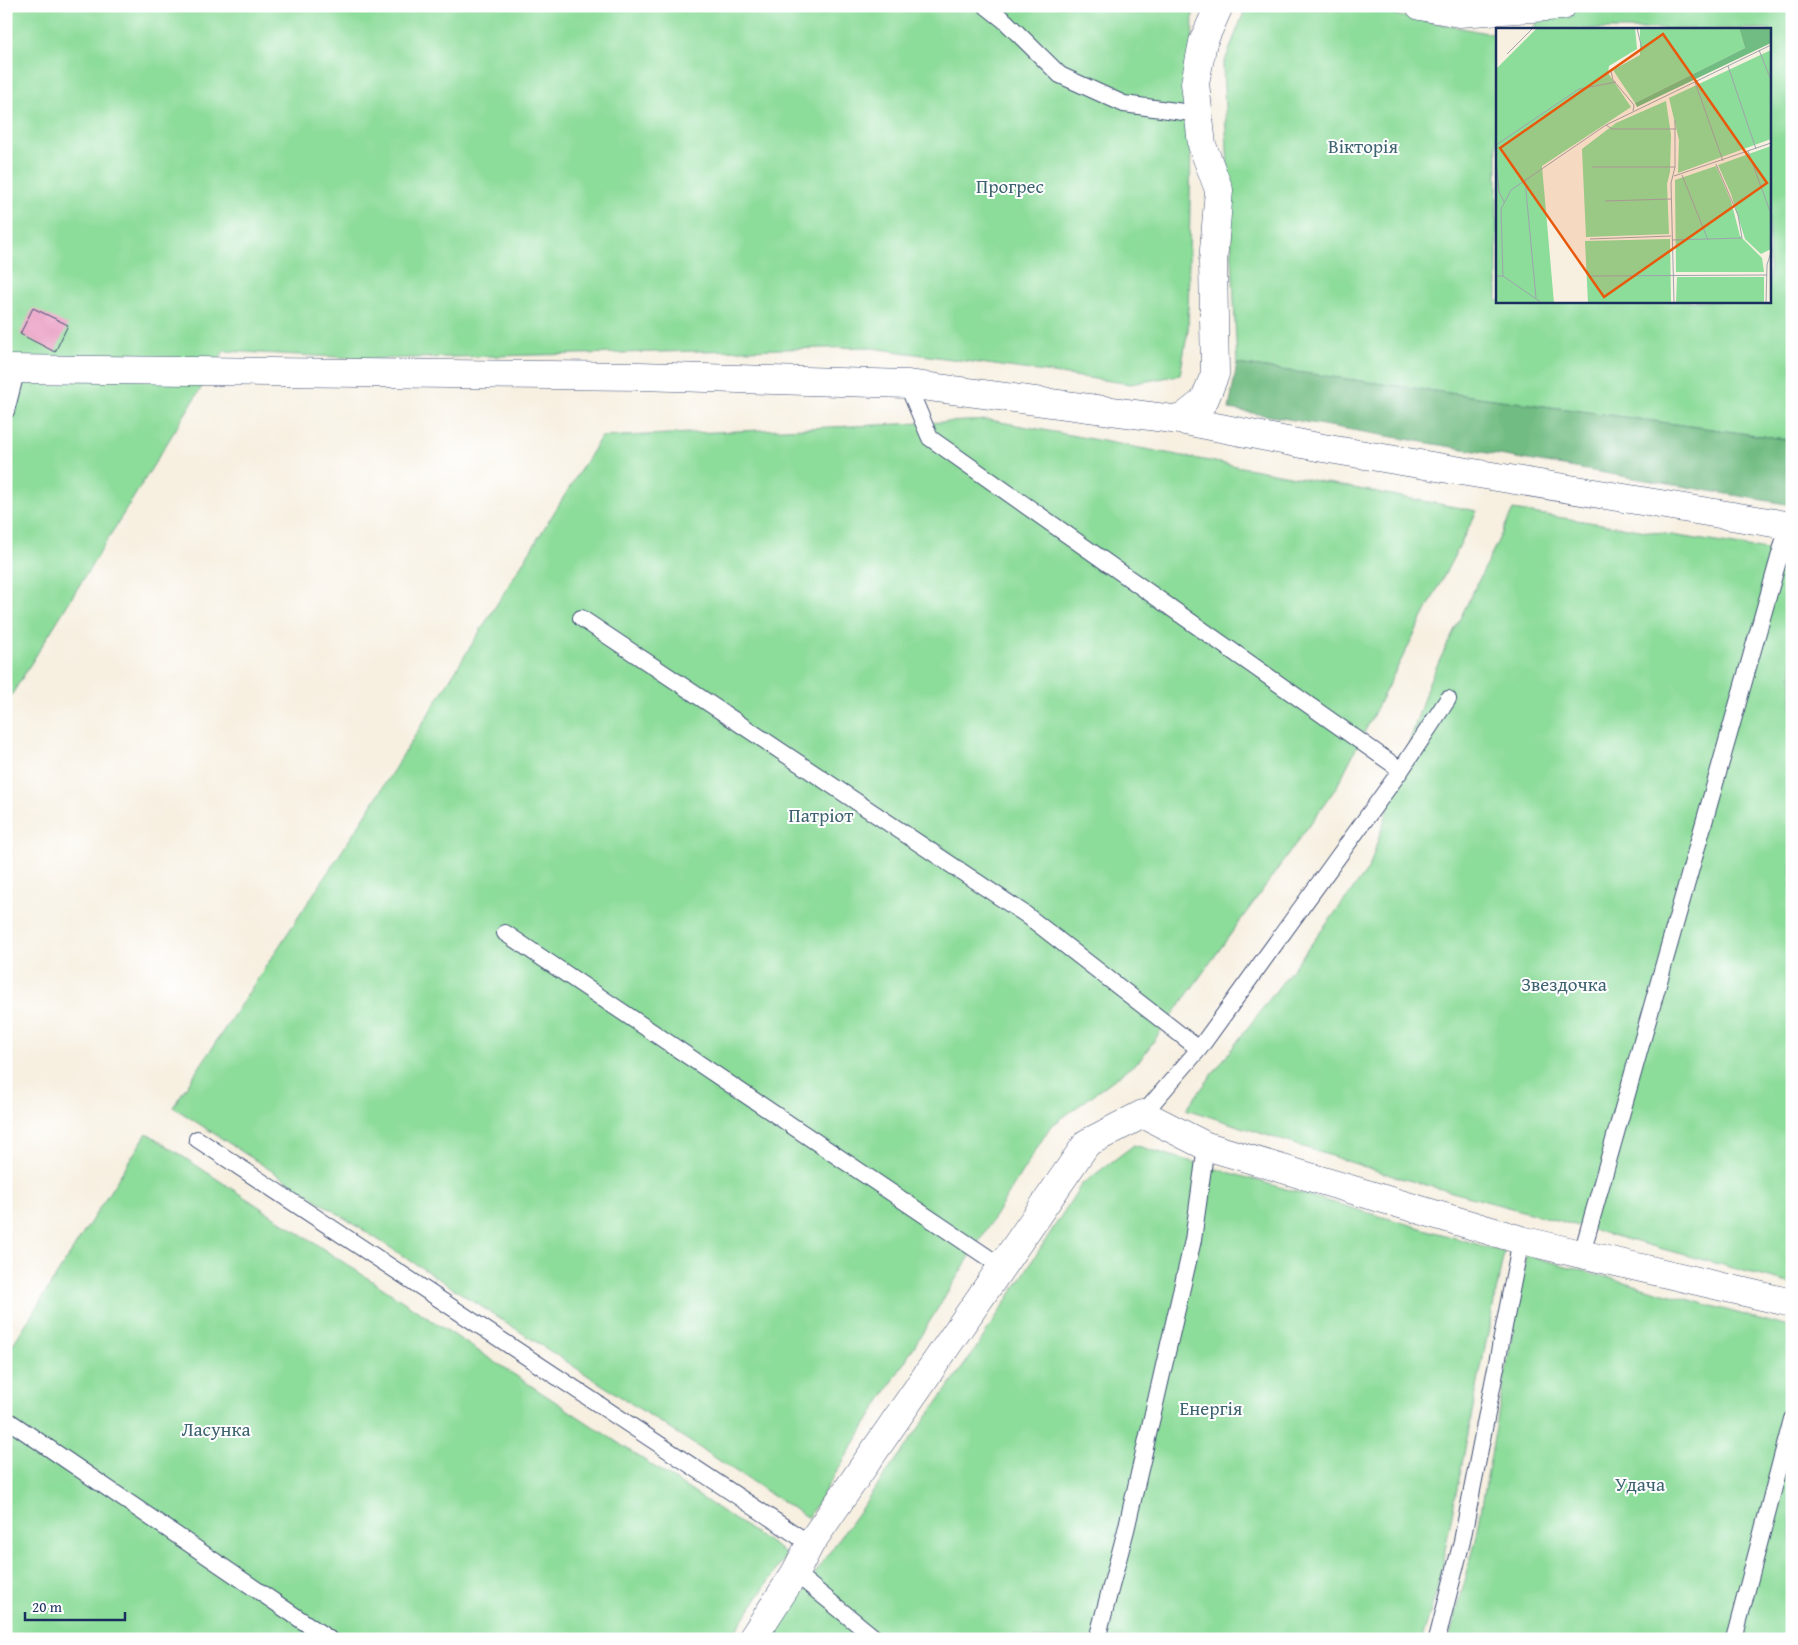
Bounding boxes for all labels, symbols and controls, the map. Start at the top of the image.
inset map [1496,28,1770,302]
park label: Вікторія [1328,132,1398,160]
park label: Прогрес [976,172,1044,200]
park label: Патріот [789,801,854,829]
park label: Звездочка [1521,970,1607,998]
park label: Енергія [1180,1394,1243,1422]
park label: Ласунка [181,1415,251,1443]
park label: Удача [1615,1470,1665,1498]
scale bar [25,1590,125,1622]
text: 20 m [32,1596,63,1617]

